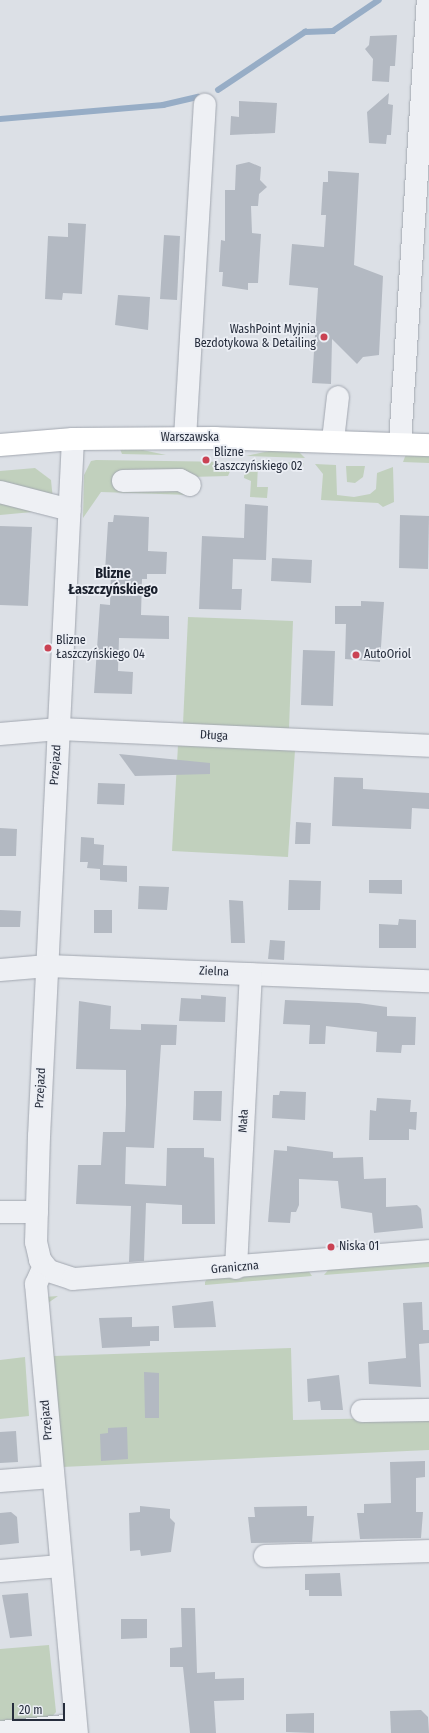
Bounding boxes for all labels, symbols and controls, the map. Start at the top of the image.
place label: WashPoint Myjnia Bezdotykowa & Detailing [194,323,316,351]
marker: WashPoint Myjnia Bezdotykowa & Detailing [319,332,329,342]
street label: Warszawska [161,431,219,445]
place label: Blizne Łaszczyńskiego 02 [214,446,302,474]
marker: Blizne Łaszczyńskiego 02 [201,455,211,465]
district label: Blizne Łaszczyńskiego [68,566,158,598]
place label: Blizne Łaszczyńskiego 04 [56,634,145,662]
marker: Blizne Łaszczyńskiego 04 [43,643,53,653]
place label: AutoOriol [364,648,411,662]
marker: AutoOriol [351,650,361,660]
street label: Długa [200,728,228,744]
street label: Przejazd [47,744,65,786]
street label: Zielna [199,964,229,980]
street label: Przejazd [33,1067,49,1109]
street label: Mała [236,1109,252,1133]
place label: Niska 01 [339,1240,379,1254]
marker: Niska 01 [326,1242,336,1252]
street label: Graniczna [210,1259,260,1277]
street label: Przejazd [38,1399,56,1441]
scale bar [14,1695,67,1721]
text: 20 m [19,1703,43,1717]

